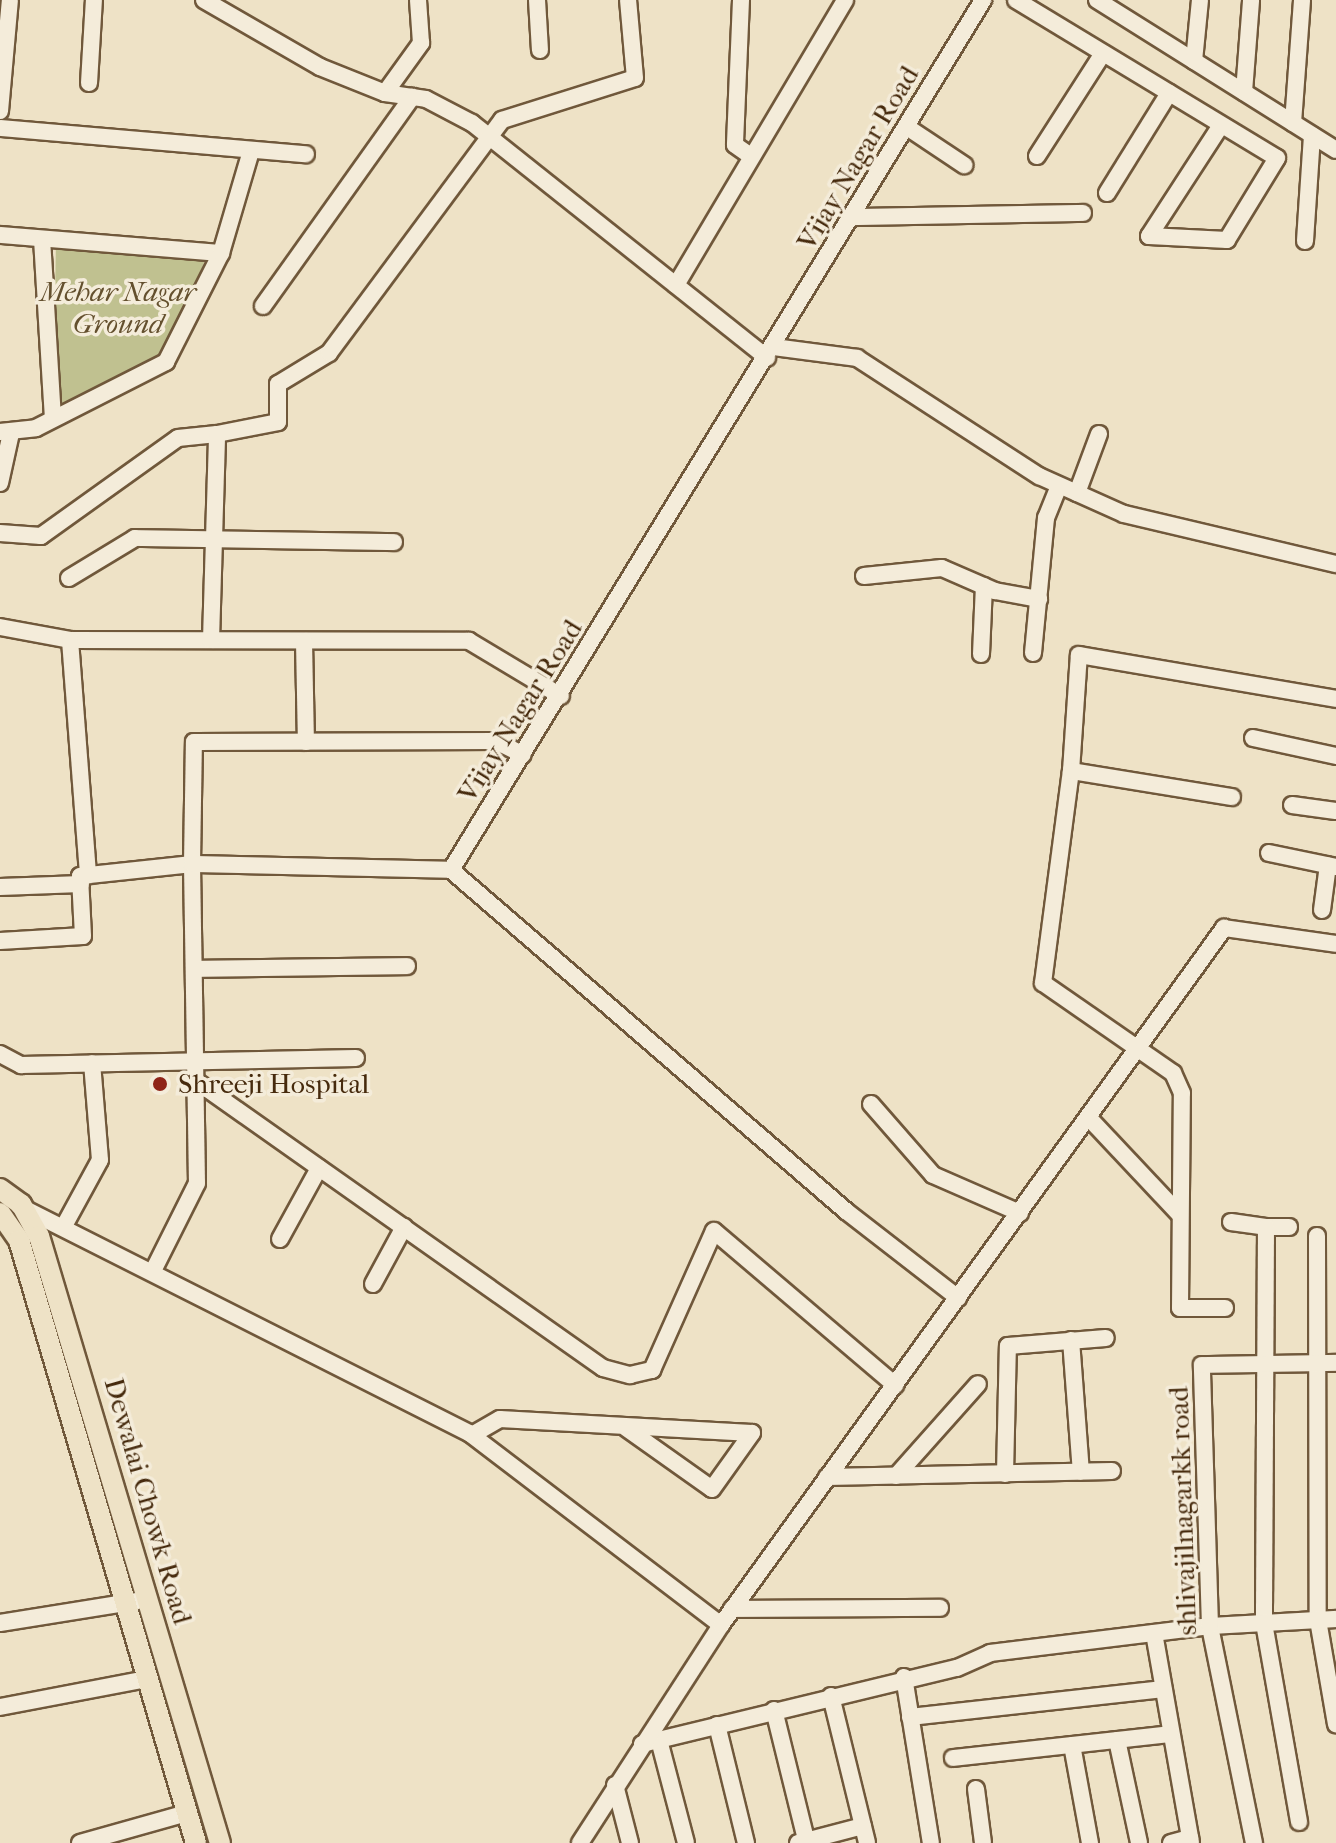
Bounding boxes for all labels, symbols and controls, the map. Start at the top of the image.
street label: Vijay Nagar Road [790,60,926,256]
park label: Mehar Nagar Ground [40,275,196,341]
street label: Vijay Nagar Road [450,614,590,808]
place label: Shreeji Hospital [178,1067,369,1101]
marker: Shreeji Hospital [149,1073,171,1095]
street label: Dewalai Chowk Road [97,1374,199,1628]
street label: shlivajilnagarkk road [1162,1386,1204,1636]

